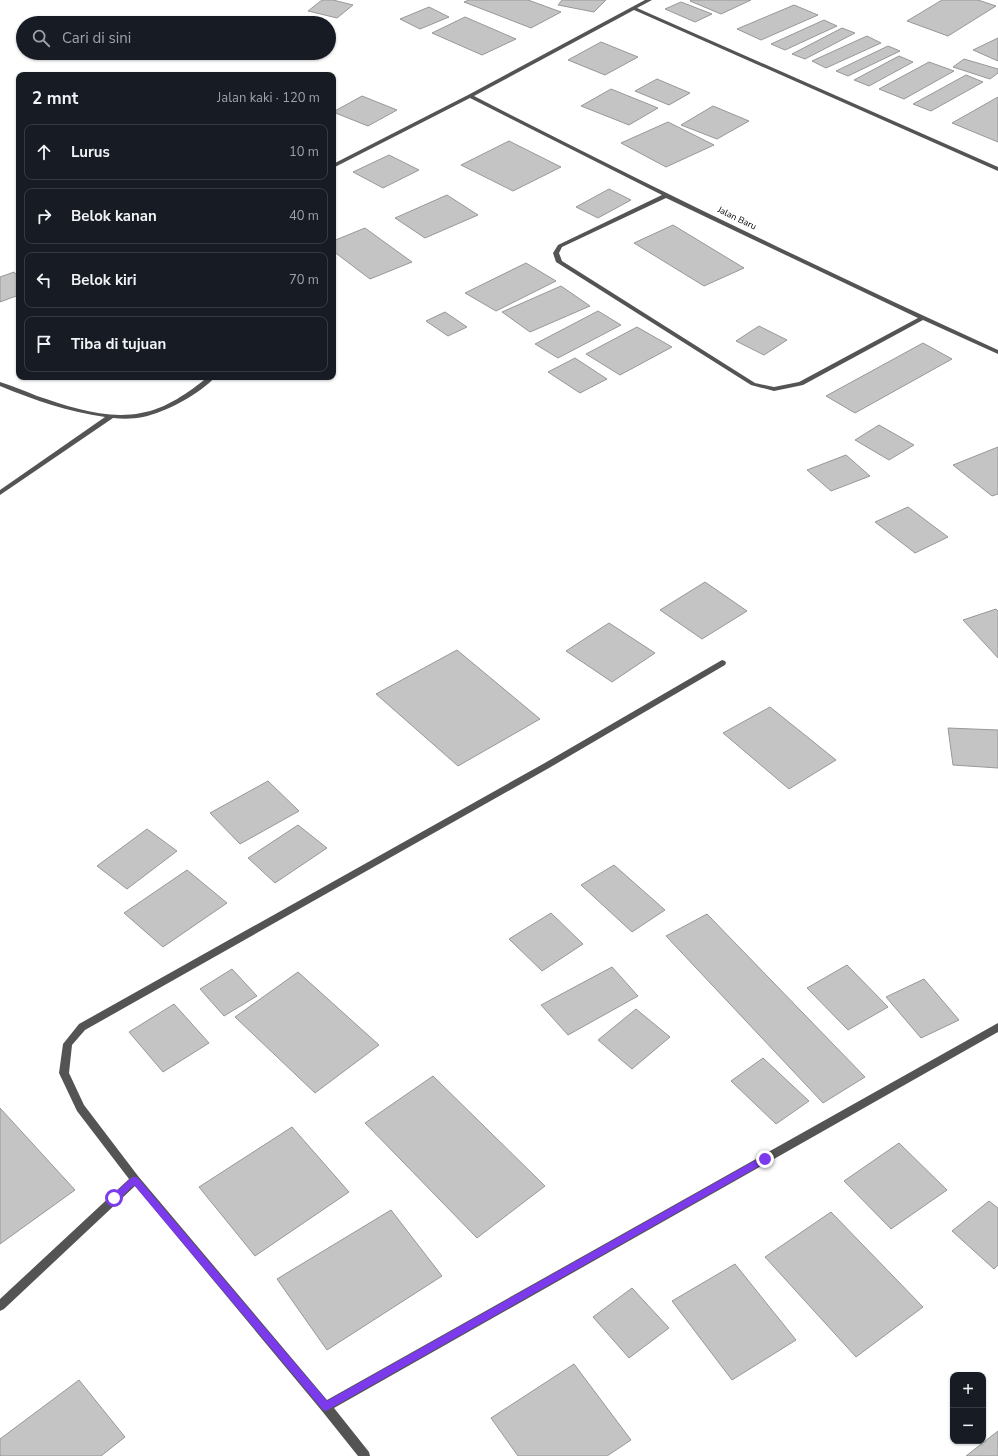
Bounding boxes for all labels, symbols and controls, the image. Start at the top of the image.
search box [16,16,336,60]
icon: search [30,27,52,49]
text: Cari di sini [62,28,131,48]
text: 2 mnt [32,87,78,110]
text: Jalan kaki · 120 m [217,89,320,107]
icon: ahead [33,141,55,163]
text: Lurus [71,142,110,162]
text: 10 m [289,143,319,161]
street label: Jalan Baru [715,203,758,233]
icon: right [33,205,55,227]
text: Belok kanan [71,206,157,226]
text: 40 m [289,207,319,225]
icon: left [33,269,55,291]
text: Belok kiri [71,270,136,290]
text: 70 m [289,271,319,289]
icon: arrive [33,333,55,355]
text: Tiba di tujuan [71,334,166,354]
route end [756,1150,774,1168]
route start [105,1189,123,1207]
map controls [950,1372,986,1444]
button: + [950,1372,986,1408]
button: − [950,1408,986,1444]

